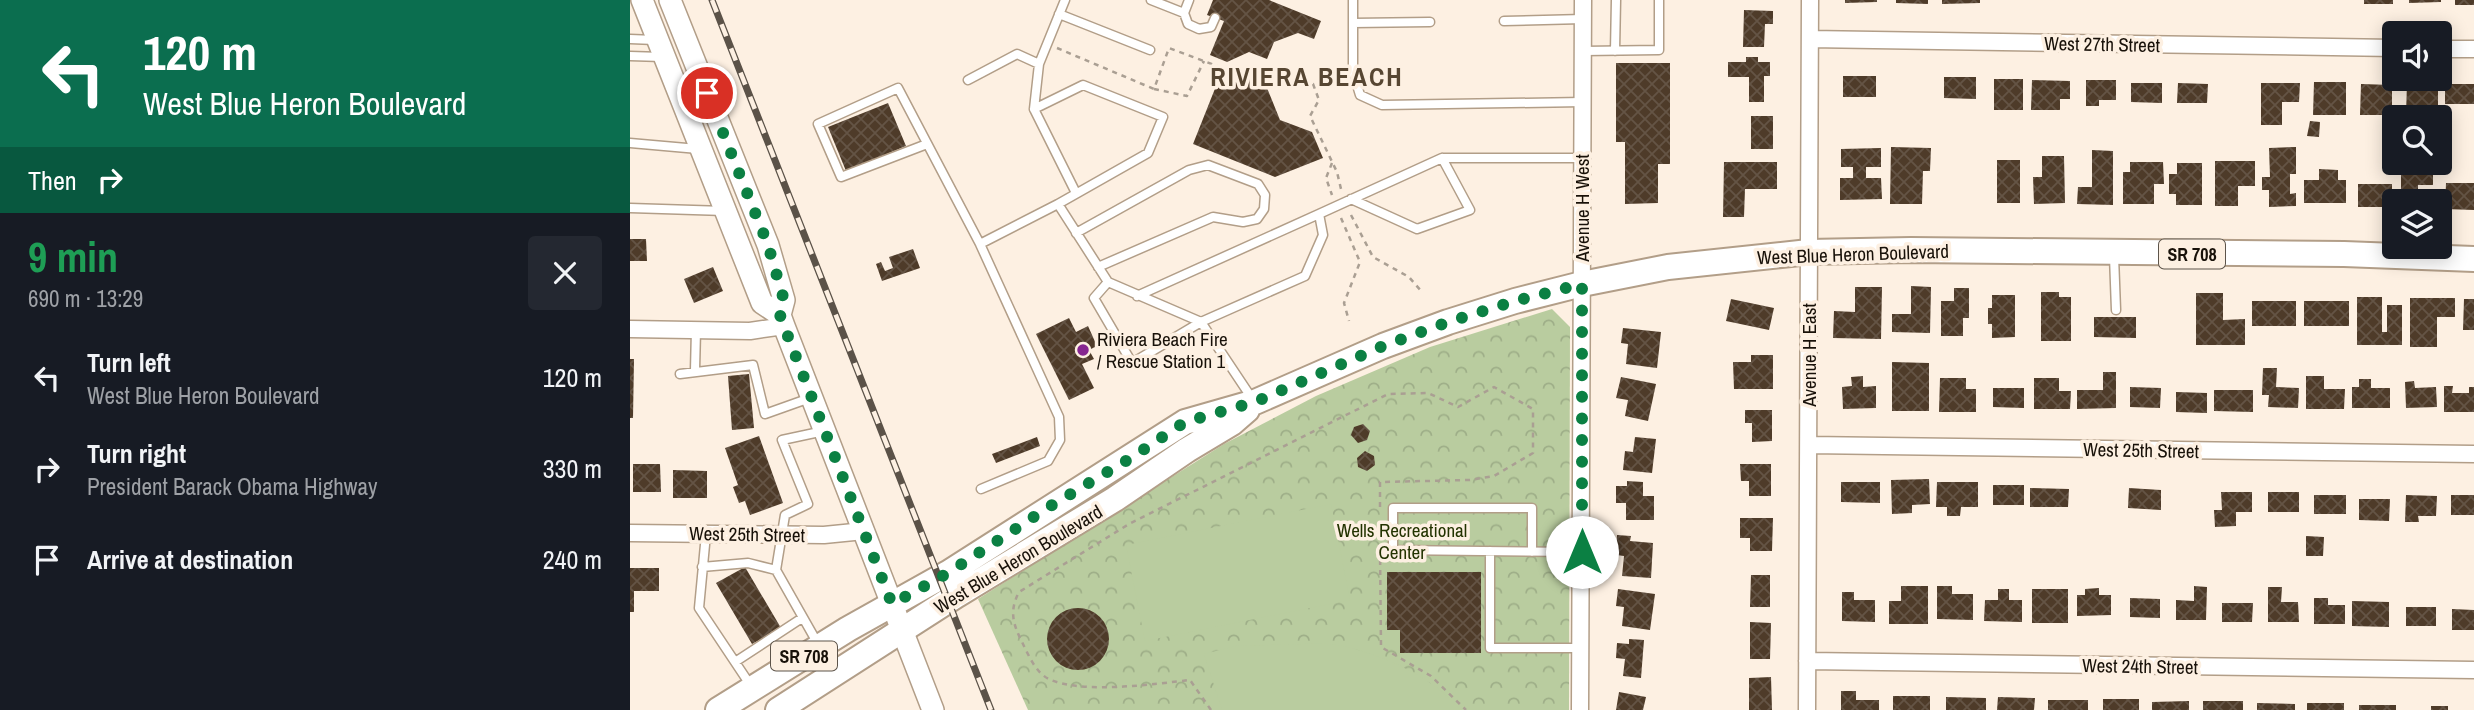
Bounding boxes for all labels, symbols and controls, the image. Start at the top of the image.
text: 120 m [143,19,257,85]
map controls [2382,21,2452,259]
button: sound [2382,21,2452,91]
icon: left [28,28,119,119]
street label: West 27th Street [2044,30,2161,58]
district label: RIVIERA BEACH [1210,59,1404,94]
pin [677,63,737,123]
icon: arrive [688,74,726,112]
text: West Blue Heron Boulevard [143,82,466,125]
button: search [2382,105,2452,175]
street label: Avenue H West [1569,153,1595,263]
icon: right [91,161,129,199]
text: Then [28,163,77,198]
button: layers [2382,189,2452,259]
text: 9 min [28,229,118,285]
button: close [528,236,602,310]
street label: West Blue Heron Boulevard [1757,238,1949,270]
road number: SR 708 [2159,240,2225,268]
text: 690 m · 13:29 [28,283,143,314]
street label: Avenue H East [1796,303,1822,408]
place label: Riviera Beach Fire / Rescue Station 1 [1097,326,1228,374]
marker: Riviera Beach Fire / Rescue Station 1 [1075,342,1091,358]
text: Turn left [87,345,171,380]
icon: left [28,359,66,397]
text: 120 m [543,360,602,395]
text: West Blue Heron Boulevard [87,380,319,411]
text: Turn right [87,436,186,471]
street label: West 25th Street [2083,436,2200,464]
icon: right [28,450,66,488]
text: 330 m [543,451,602,486]
text: President Barack Obama Highway [87,471,377,502]
street label: West Blue Heron Boulevard [929,498,1107,620]
position arrow [1545,515,1619,589]
park label: Wells Recreational Center [1337,517,1467,565]
street label: West 25th Street [689,520,806,548]
icon: arrive [28,541,66,579]
text: Arrive at destination [87,542,293,577]
text: 240 m [543,542,602,577]
road number: SR 708 [771,642,837,670]
street label: West 24th Street [2082,652,2199,680]

